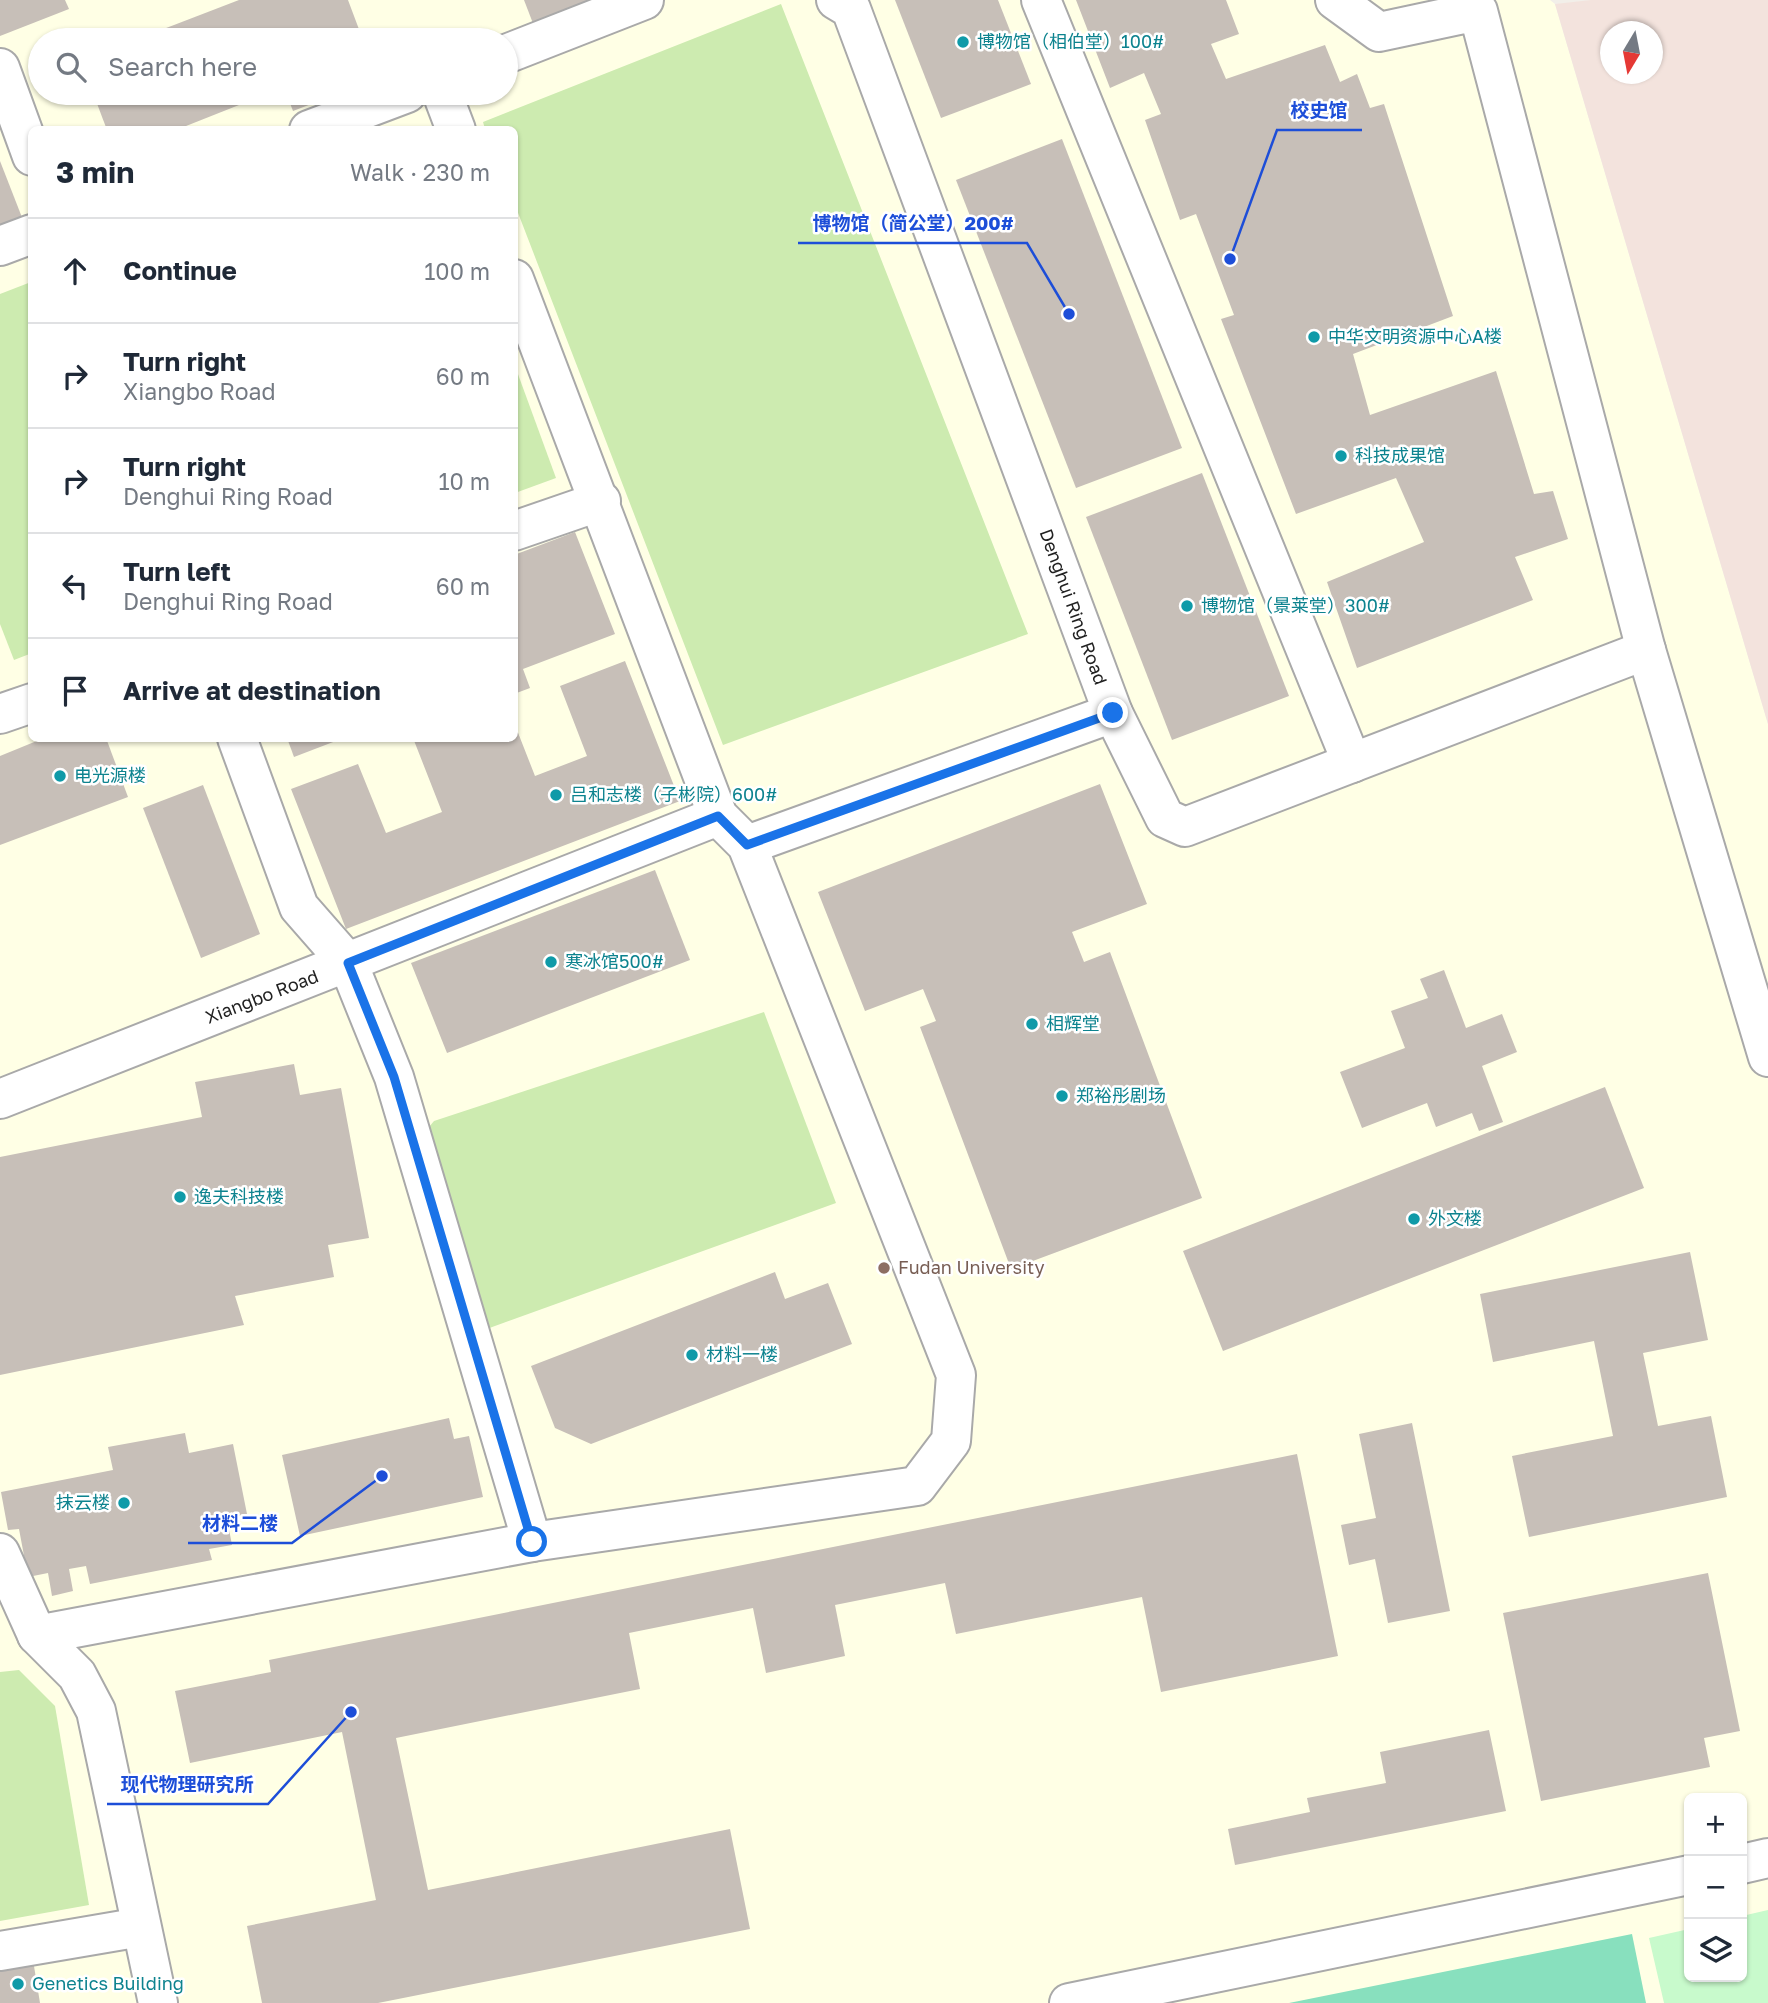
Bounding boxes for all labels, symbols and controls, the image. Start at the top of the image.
north arrow [1600,21,1663,84]
search box [28,28,518,105]
place label: 博物馆（相伯堂）100# [977,30,1164,52]
marker: 博物馆（相伯堂）100# [955,34,971,50]
icon: search [52,48,90,86]
text: Search here [108,51,257,82]
callout: 校史馆 [1277,90,1362,130]
text: 校史馆 [1290,98,1348,121]
text: 3 min [56,154,134,190]
text: Walk · 230 m [350,158,490,186]
callout: 博物馆（简公堂）200# [798,203,1027,243]
text: 博物馆（简公堂）200# [812,211,1014,234]
icon: ahead [56,252,94,290]
text: Continue [123,255,237,286]
text: 100 m [424,257,490,285]
place label: 中华文明资源中心A楼 [1328,325,1502,347]
marker: 中华文明资源中心A楼 [1306,329,1322,345]
text: Turn right [123,346,246,377]
icon: right [56,357,94,395]
text: 60 m [436,362,490,390]
text: Xiangbo Road [123,377,276,405]
place label: 科技成果馆 [1355,444,1445,466]
marker: 科技成果馆 [1333,448,1349,464]
text: Turn right [123,451,246,482]
icon: right [56,462,94,500]
text: 10 m [438,467,490,495]
text: Denghui Ring Road [123,482,333,510]
street label: Denghui Ring Road [1036,526,1112,688]
text: Turn left [123,556,231,587]
icon: left [56,567,94,605]
text: 60 m [436,572,490,600]
text: Denghui Ring Road [123,587,333,615]
place label: 博物馆（景莱堂）300# [1201,594,1390,616]
marker: 博物馆（景莱堂）300# [1179,598,1195,614]
icon: arrive [56,672,94,710]
text: Arrive at destination [123,675,381,706]
route end [1097,697,1128,728]
place label: 电光源楼 [74,764,146,786]
marker: 电光源楼 [52,768,68,784]
place label: 吕和志楼（子彬院）600# [570,783,777,805]
marker: 吕和志楼（子彬院）600# [548,787,564,803]
place label: 寒冰馆500# [565,950,664,972]
marker: 寒冰馆500# [543,954,559,970]
street label: Xiangbo Road [202,964,321,1028]
place label: 相辉堂 [1046,1012,1100,1034]
marker: 相辉堂 [1024,1016,1040,1032]
place label: 郑裕彤剧场‌ [1076,1084,1166,1106]
marker: 郑裕彤剧场‌ [1054,1088,1070,1104]
place label: 逸夫科技楼 [194,1185,284,1207]
marker: 逸夫科技楼 [172,1189,188,1205]
place label: 外文楼 [1428,1207,1482,1229]
marker: 外文楼 [1406,1211,1422,1227]
place label: Fudan University [898,1256,1045,1278]
marker: Fudan University [876,1260,892,1276]
place label: 材料一楼 [706,1343,778,1365]
marker: 材料一楼 [684,1347,700,1363]
place label: 抹云楼 [56,1491,110,1513]
marker: 抹云楼 [116,1495,132,1511]
callout: 材料二楼 [188,1503,292,1543]
text: 材料二楼 [202,1511,278,1534]
route start [516,1526,547,1557]
callout: 现代物理研究所 [107,1764,268,1804]
text: 现代物理研究所 [120,1772,254,1795]
map controls [1684,1793,1747,1982]
button: + [1684,1793,1747,1856]
button: − [1684,1856,1747,1919]
button: layers [1684,1919,1747,1982]
place label: Genetics Building [32,1972,184,1994]
marker: Genetics Building [10,1976,26,1992]

